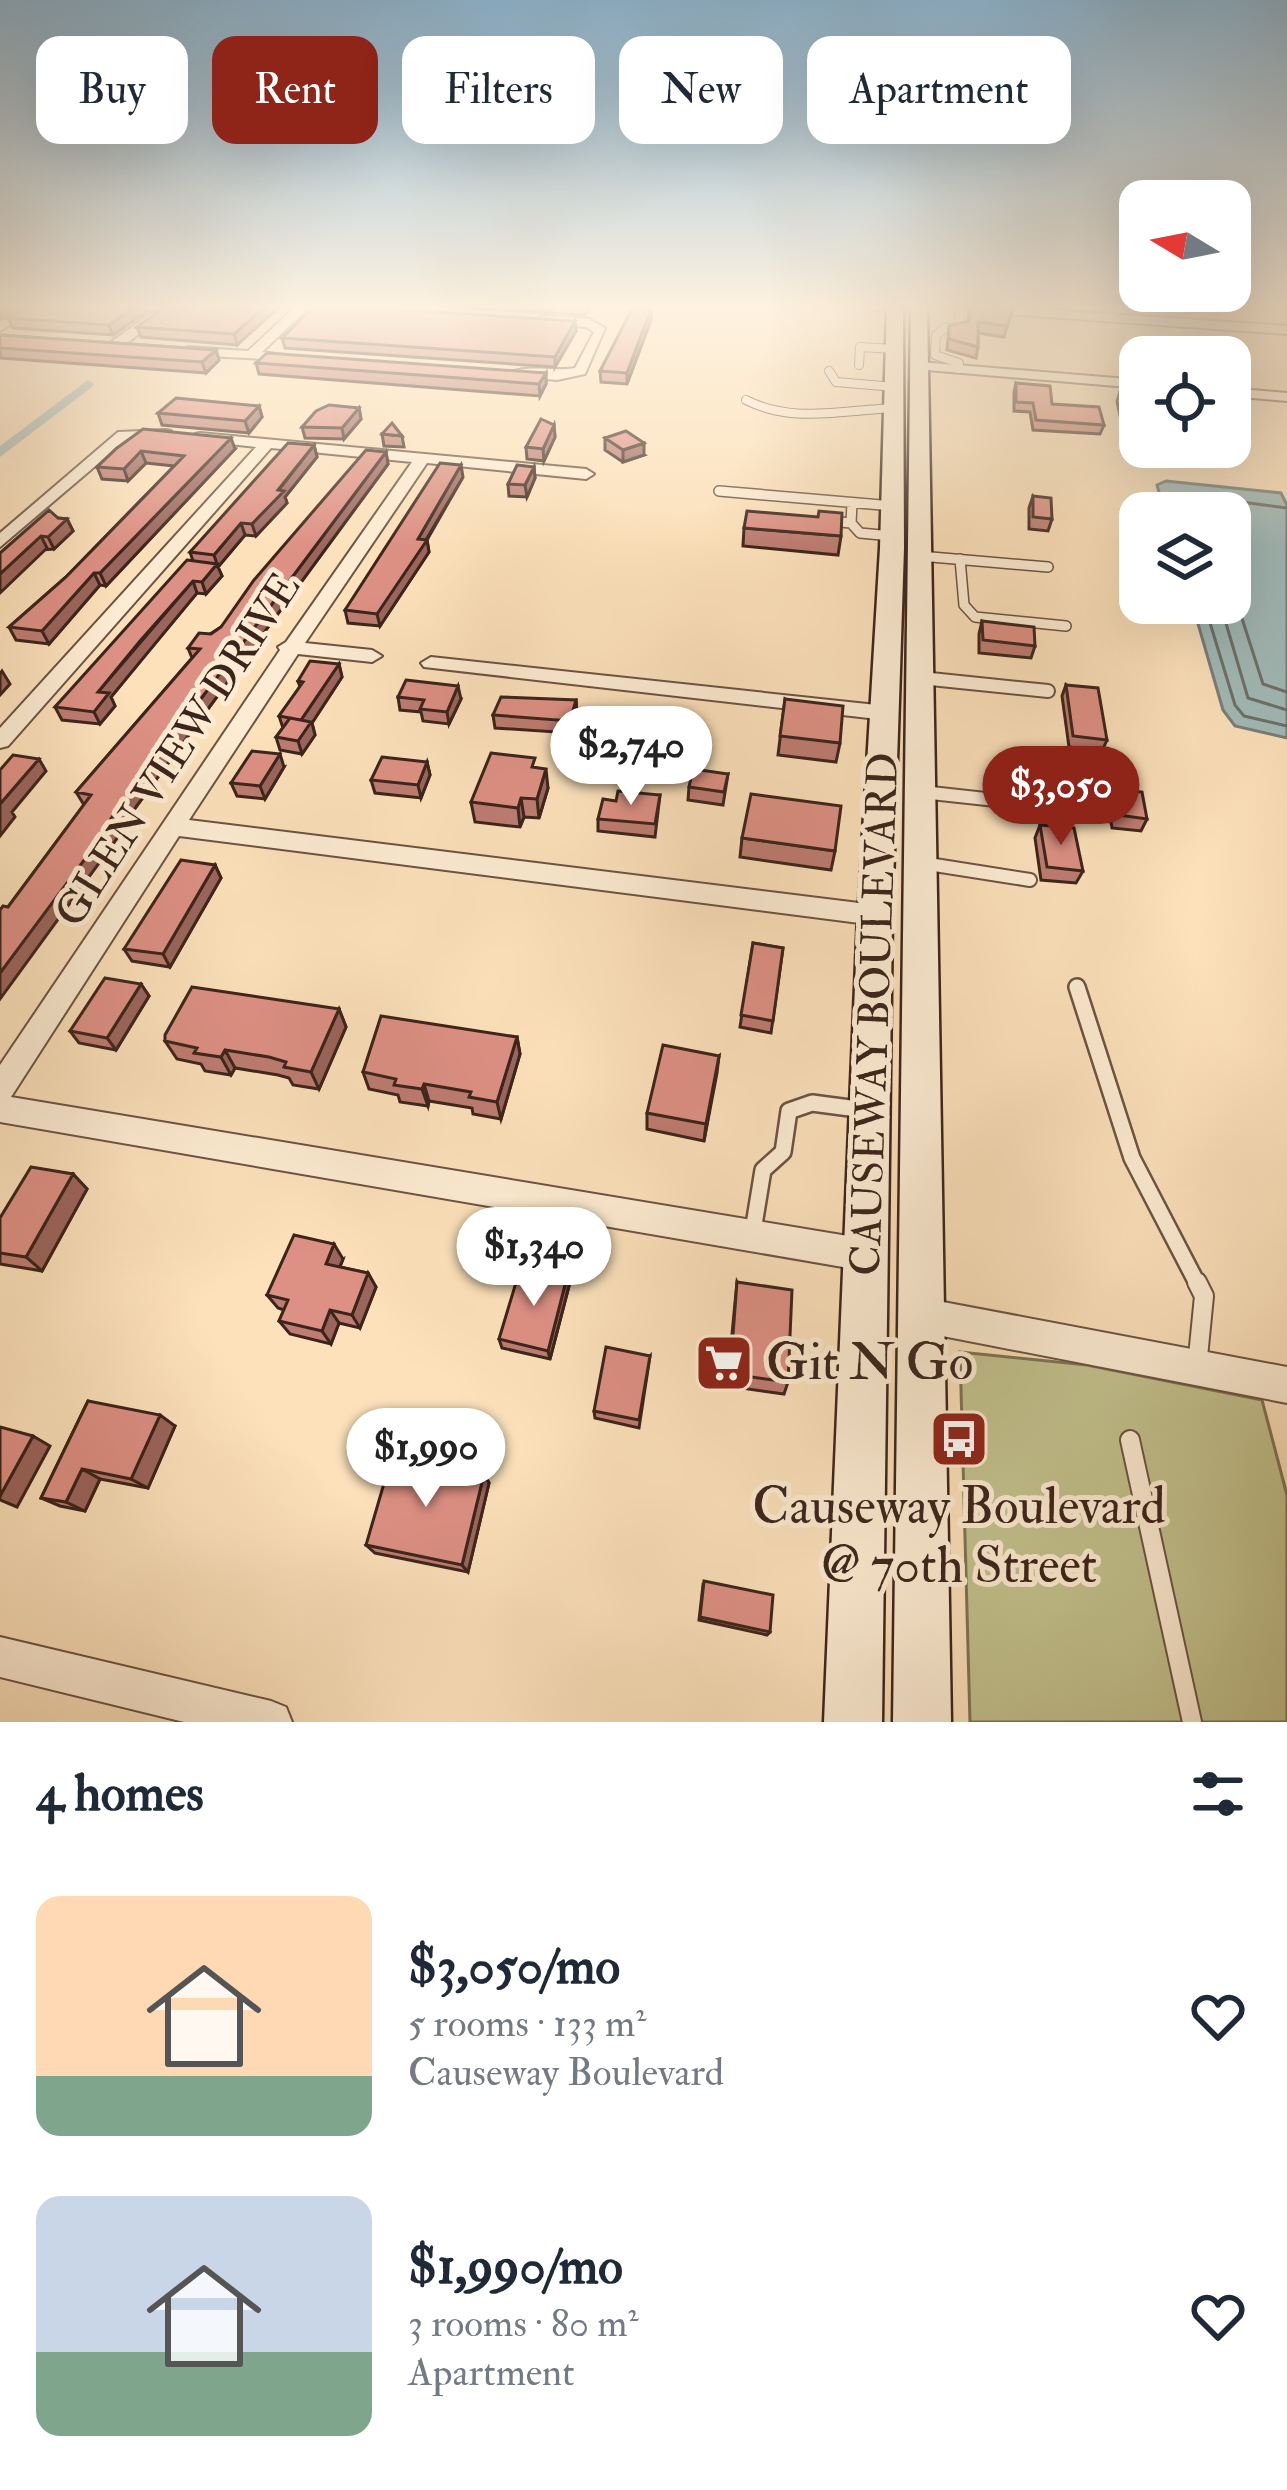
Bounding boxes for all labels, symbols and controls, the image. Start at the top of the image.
chip: Buy [36,36,188,144]
chip: Rent [212,36,378,144]
chip: Filters [402,36,595,144]
chip: New [619,36,783,144]
chip: Apartment [807,36,1071,144]
north arrow [1119,180,1251,312]
map controls [1119,180,1251,624]
button: locate [1119,336,1251,468]
button: layers [1119,492,1251,624]
street label: GLEN VIEW DRIVE [44,563,312,937]
pin: $2,740 [533,706,729,808]
text: $2,740 [577,720,685,769]
pin: $3,050 [963,746,1159,848]
street label: CAUSEWAY BOULEVARD [840,751,910,1277]
text: $3,050 [1009,760,1113,809]
pin: $1,340 [436,1207,632,1309]
text: $1,340 [483,1221,585,1270]
place label: Git N Go [766,1331,973,1395]
supermarket icon: Git N Go [693,1332,755,1394]
pin: $1,990 [328,1408,524,1510]
bus stop icon: Causeway Boulevard @ 70th Street [928,1408,990,1470]
text: $1,990 [373,1422,479,1471]
place label: Causeway Boulevard @ 70th Street [752,1475,1166,1598]
icon: filters [1185,1761,1251,1827]
text: 4 homes [36,1762,204,1826]
text: $3,050/mo [408,1935,620,1999]
icon: home [132,1944,276,2088]
icon: heart [1185,1983,1251,2049]
text: 5 rooms · 133 m² [408,1999,646,2048]
text: Causeway Boulevard [408,2048,724,2097]
text: $1,990/mo [408,2235,623,2299]
icon: home [132,2244,276,2388]
icon: heart [1185,2283,1251,2349]
text: 3 rooms · 80 m² [408,2299,639,2348]
text: Apartment [408,2348,575,2397]

